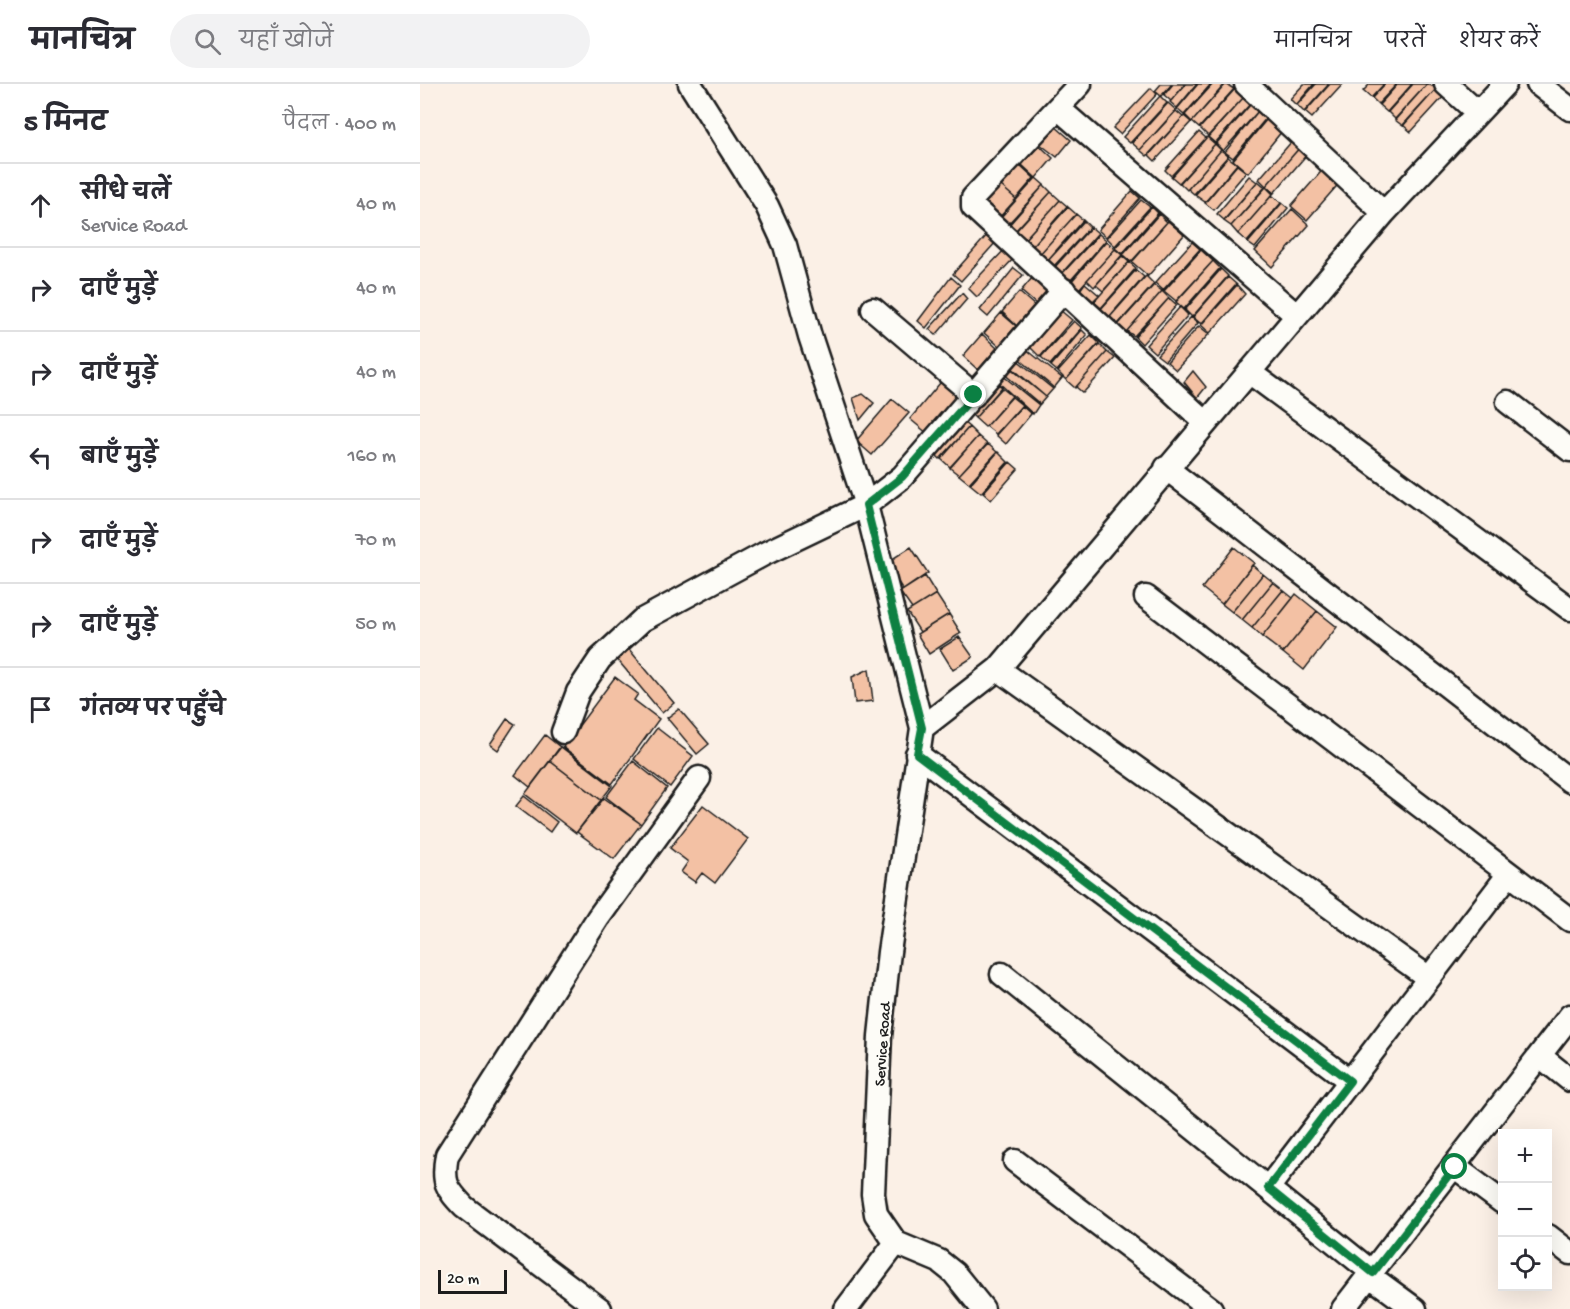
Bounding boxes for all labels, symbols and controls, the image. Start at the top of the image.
search box [170,14,590,68]
icon: search [191,25,224,58]
text: मानचित्र [30,27,134,60]
text: यहाँ खोजें [239,30,333,56]
text: मानचित्र [1274,31,1351,56]
text: परतें [1384,31,1426,56]
text: शेयर करें [1459,31,1540,56]
text: 5 मिनट [24,110,107,141]
text: पैदल · 400 m [283,114,396,137]
text: सीधे चलें [81,182,171,208]
icon: ahead [24,189,57,222]
text: 40 m [356,194,396,217]
text: Service Road [81,216,186,239]
icon: right [24,273,57,306]
text: दाएँ मुड़ें [81,278,157,304]
text: 40 m [356,278,396,301]
icon: right [24,357,57,390]
text: दाएँ मुड़ें [81,362,157,388]
text: 40 m [356,362,396,385]
route end [960,381,986,407]
icon: left [24,441,57,474]
text: बाएँ मुड़ें [81,446,158,472]
text: 160 m [347,446,396,469]
icon: right [24,525,57,558]
text: दाएँ मुड़ें [81,530,157,556]
text: 70 m [355,530,396,553]
icon: right [24,609,57,642]
text: दाएँ मुड़ें [81,614,157,640]
text: 50 m [355,614,396,637]
icon: arrive [24,693,57,726]
text: गंतव्य पर पहुँचे [81,698,225,724]
street label: Service Road [872,1000,897,1087]
map controls [1498,1129,1552,1291]
button: + [1498,1129,1552,1183]
route start [1441,1153,1467,1179]
button: − [1498,1183,1552,1237]
button: locate [1498,1237,1552,1291]
scale bar [438,1267,507,1294]
text: 20 m [447,1271,479,1290]

